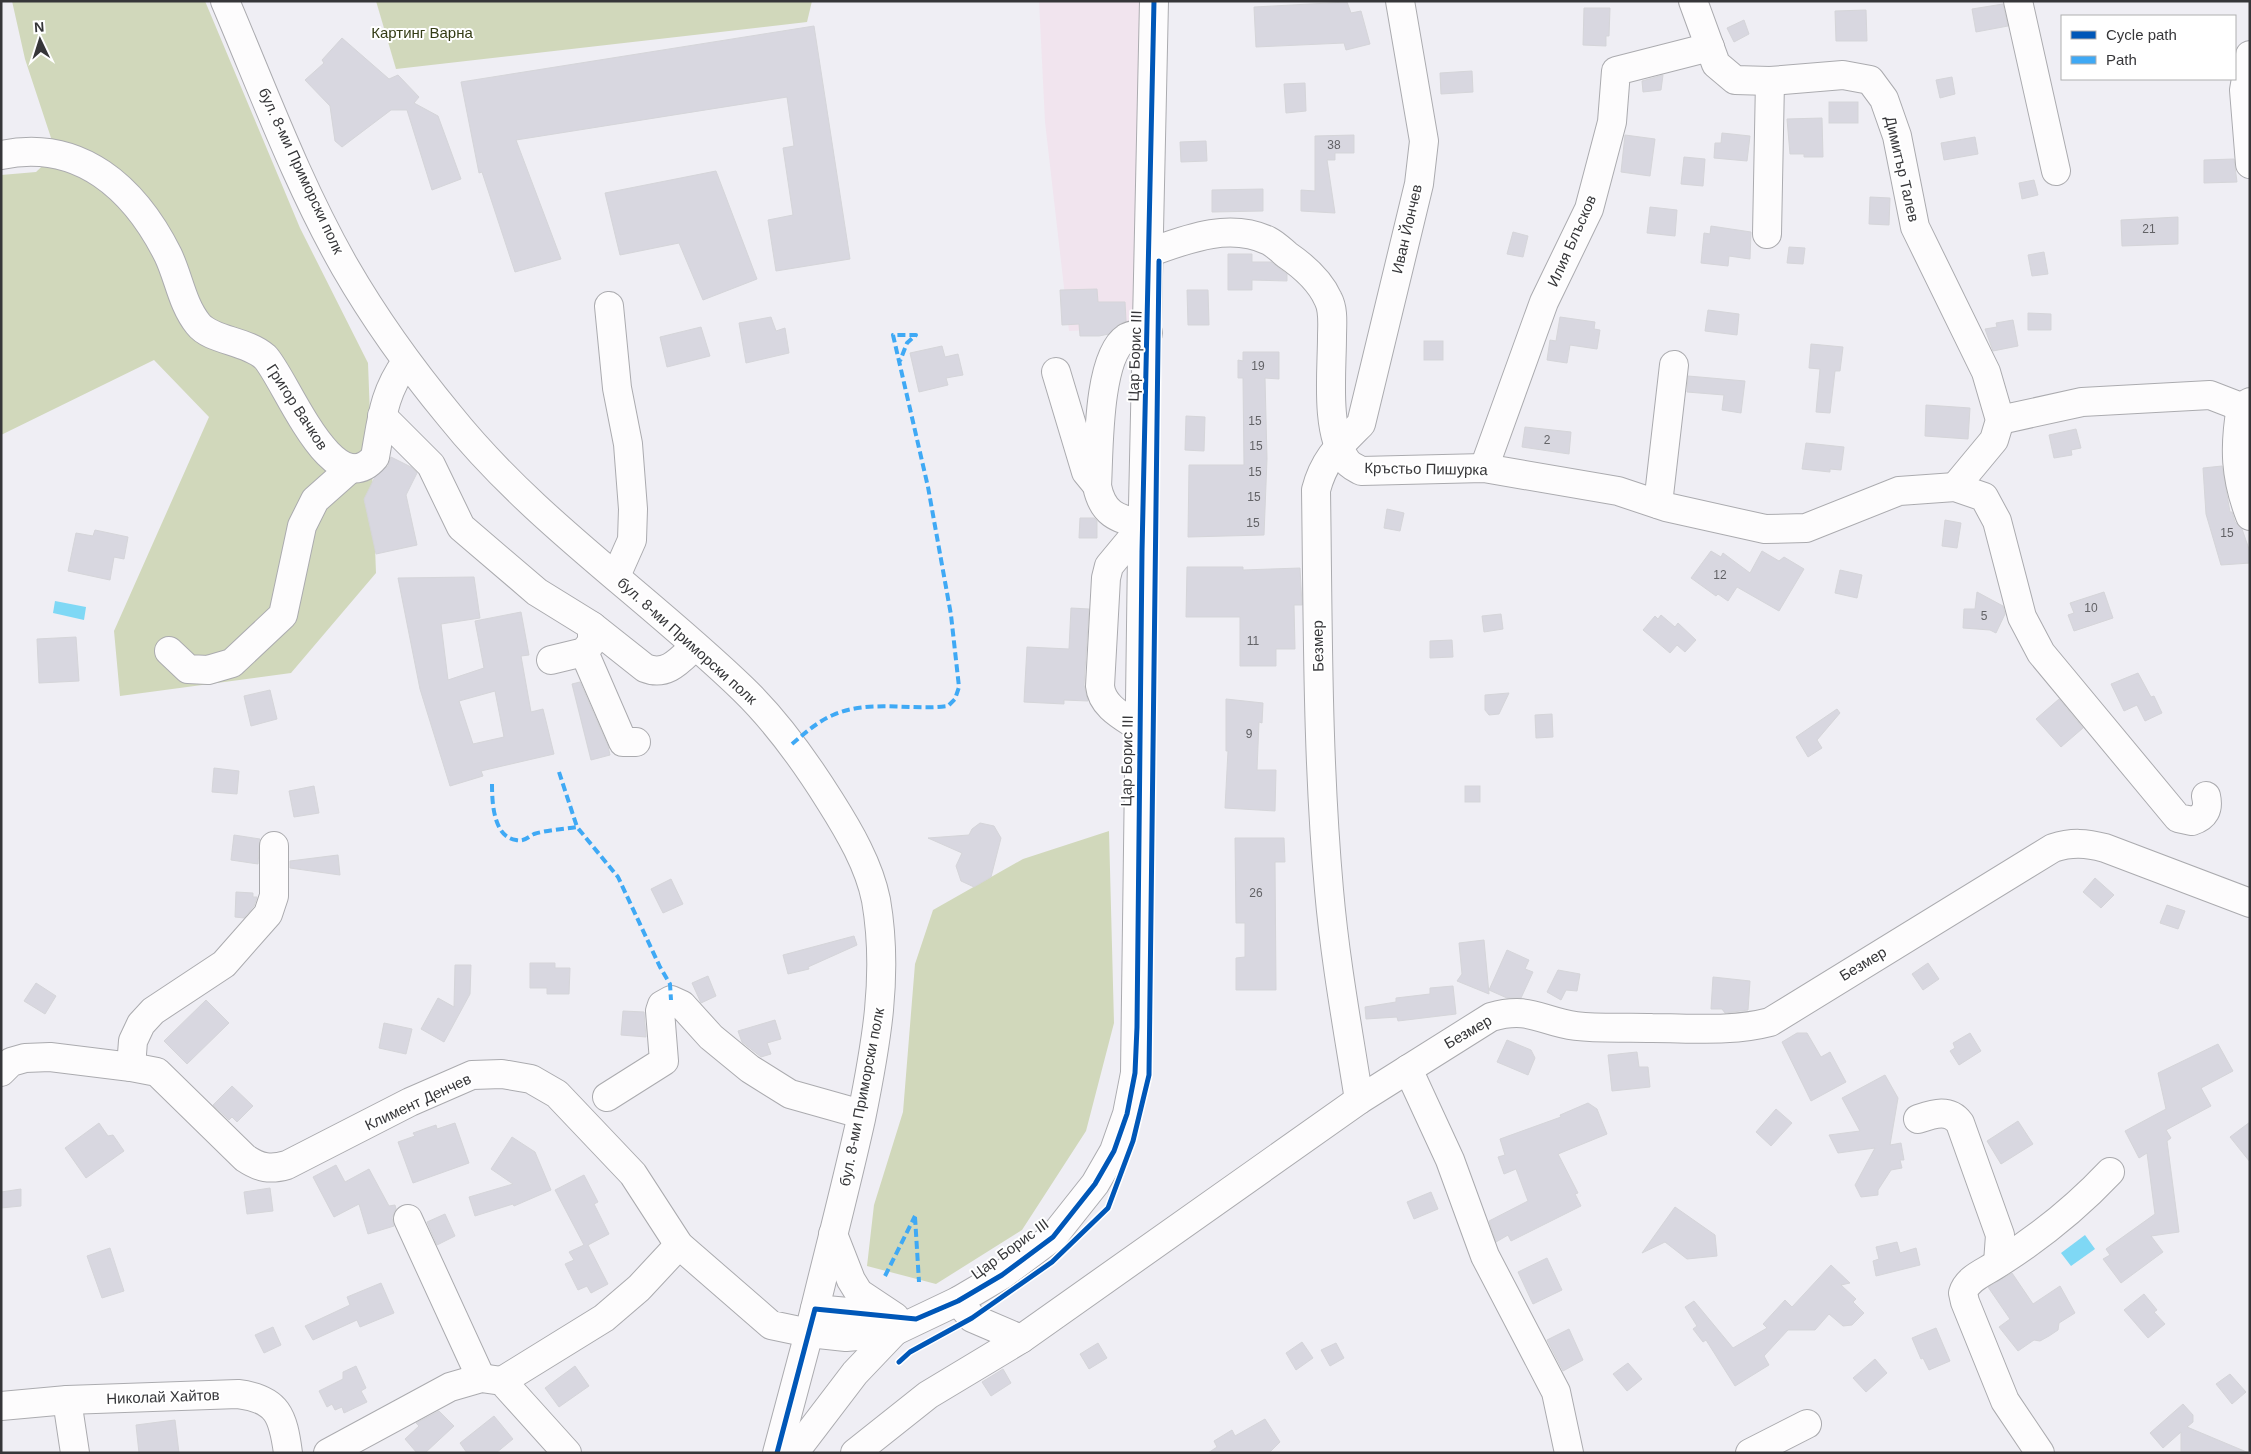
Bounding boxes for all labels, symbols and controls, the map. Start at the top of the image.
north arrow [15,15,65,65]
legend [2061,15,2236,80]
text: N [33,19,45,35]
park label: Картинг Варна [371,24,473,41]
text: Cycle path [2106,26,2177,43]
text: Path [2106,51,2137,68]
street label: бул. 8-ми Приморски полк [255,85,348,257]
street label: Димитър Талев [1882,114,1923,223]
house number: 38 [1327,138,1341,152]
street label: Иван Йончев [1388,183,1425,275]
street label: Илия Блъсков [1544,192,1599,289]
house number: 21 [2142,222,2156,236]
street label: Цар Борис III [1124,310,1145,402]
house number: 19 [1251,359,1265,373]
street label: Григор Вачков [263,361,331,453]
house number: 15 [1248,414,1262,428]
house number: 2 [1544,433,1551,447]
house number: 15 [1249,439,1263,453]
street label: Кръстьо Пишурка [1364,459,1488,478]
house number: 15 [1248,465,1262,479]
house number: 15 [1247,490,1261,504]
house number: 15 [1246,516,1260,530]
house number: 15 [2220,526,2234,540]
house number: 12 [1713,568,1727,582]
street label: бул. 8-ми Приморски полк [614,574,761,708]
house number: 10 [2084,601,2098,615]
house number: 5 [1981,609,1988,623]
street label: Безмер [1309,620,1326,672]
house number: 11 [1247,634,1260,648]
street label: Цар Борис III [1117,715,1136,807]
house number: 9 [1246,727,1253,741]
house number: 26 [1249,886,1263,900]
street label: Безмер [1836,943,1889,984]
street label: бул. 8-ми Приморски полк [836,1006,887,1188]
street label: Безмер [1441,1011,1494,1052]
street label: Климент Денчев [362,1070,473,1134]
street label: Цар Борис III [968,1215,1052,1282]
street label: Николай Хайтов [106,1386,220,1407]

